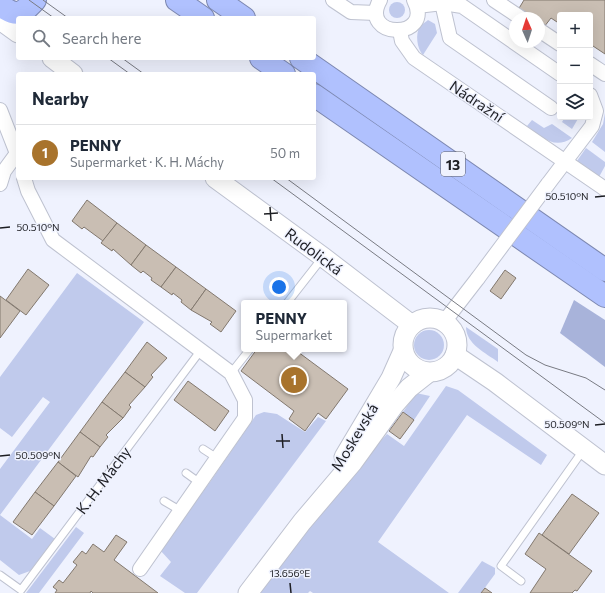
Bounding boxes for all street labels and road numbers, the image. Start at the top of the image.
street label: Nádražní [447,76,508,126]
road number: 13 [441,152,465,176]
street label: Rudolická [282,224,346,278]
street label: Moskevská [327,400,381,474]
street label: K. H. Máchy [72,443,134,517]

